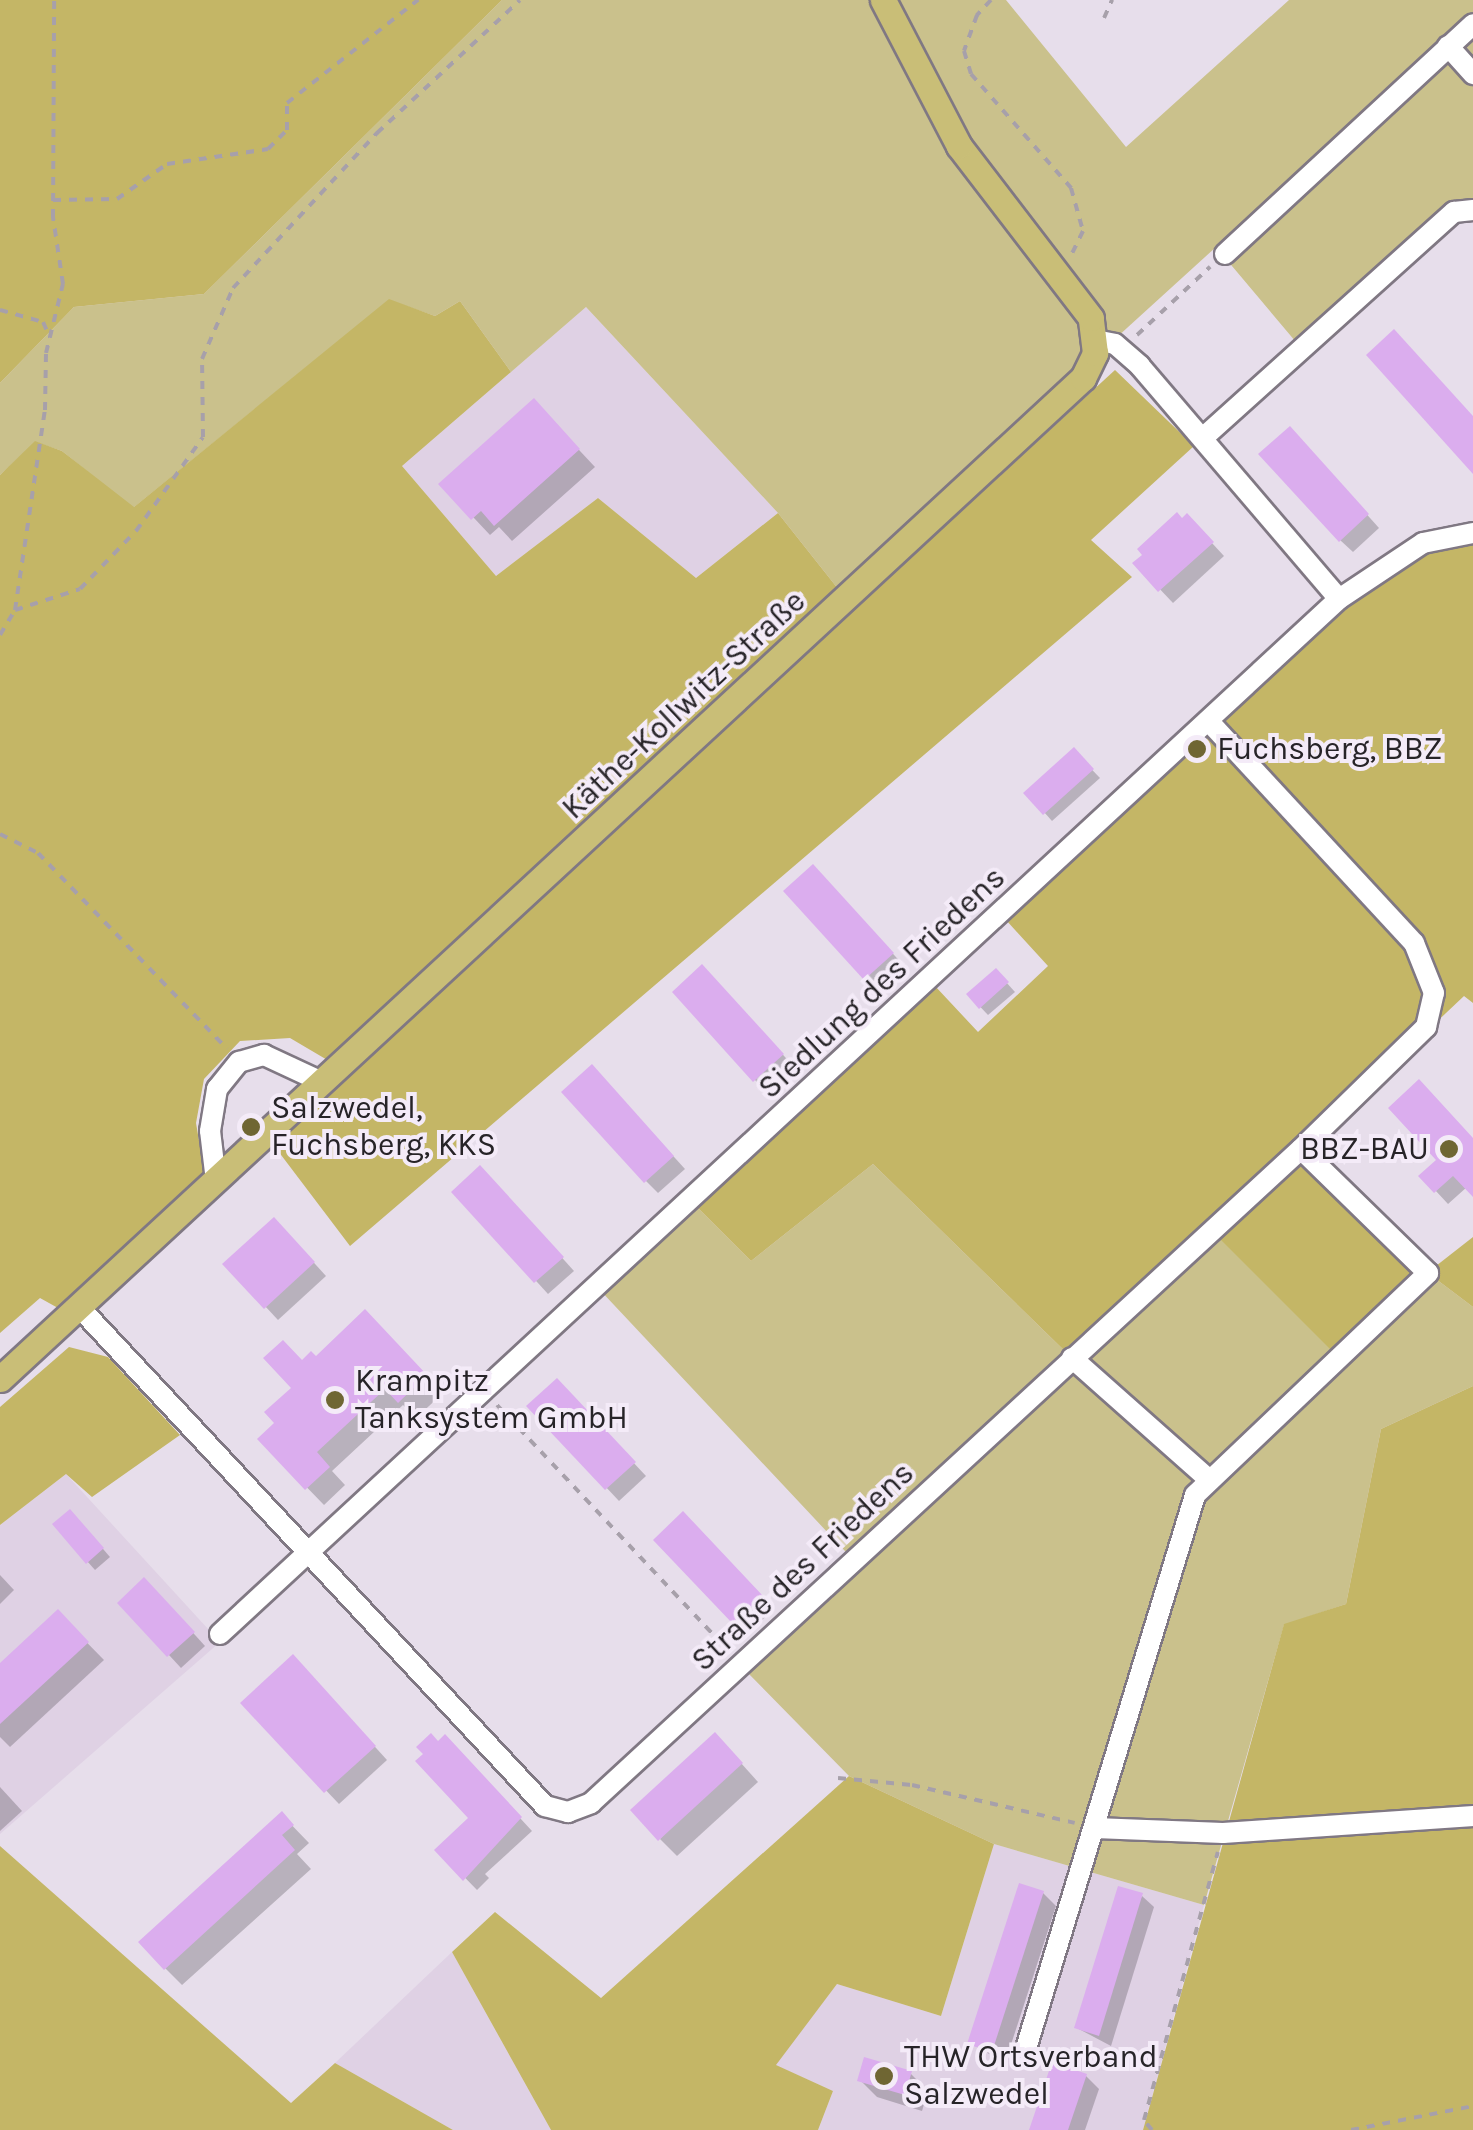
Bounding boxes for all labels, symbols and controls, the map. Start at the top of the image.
street label: Käthe-Kollwitz-Straße [554,582,814,828]
place label: Fuchsberg, BBZ [1217,730,1443,768]
marker: Fuchsberg, BBZ [1186,738,1208,760]
street label: Siedlung des Friedens [751,859,1013,1107]
place label: Salzwedel, Fuchsberg, KKS [271,1090,496,1165]
marker: Salzwedel, Fuchsberg, KKS [240,1116,262,1138]
place label: BBZ-BAU [1300,1130,1429,1168]
marker: BBZ-BAU [1438,1138,1460,1160]
place label: Krampitz Tanksystem GmbH [355,1363,628,1438]
marker: Krampitz Tanksystem GmbH [324,1389,346,1411]
street label: Straße des Friedens [684,1454,922,1680]
place label: THW Ortsverband Salzwedel [904,2039,1158,2114]
marker: THW Ortsverband Salzwedel [873,2065,895,2087]

